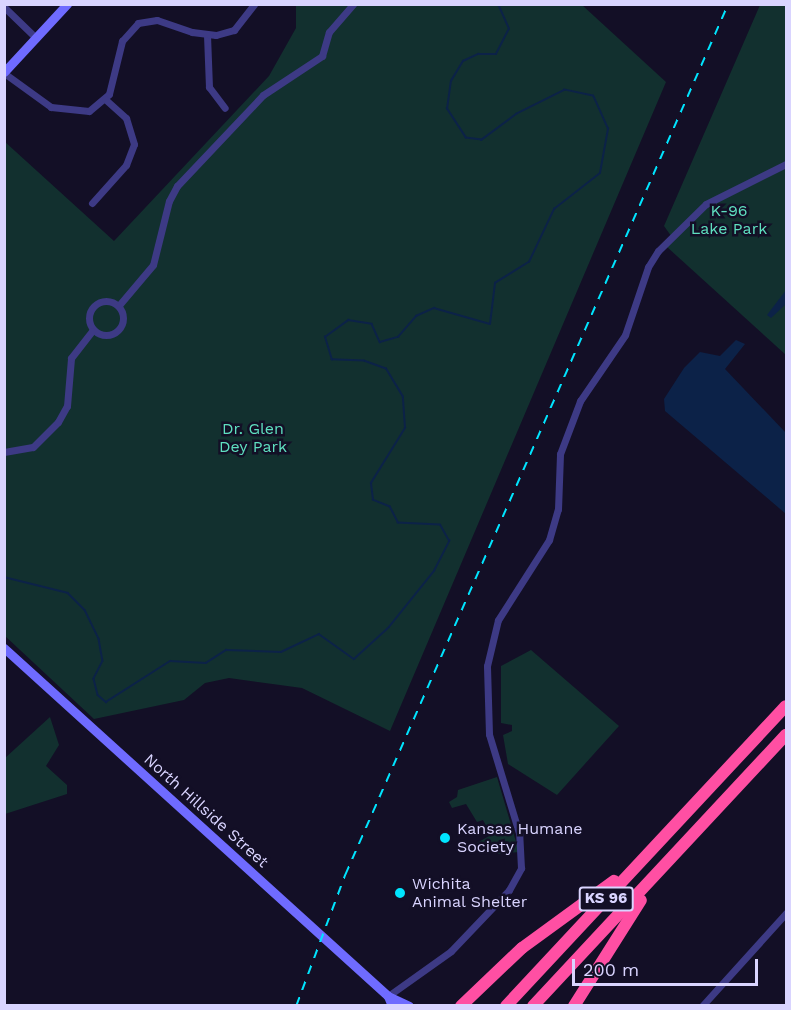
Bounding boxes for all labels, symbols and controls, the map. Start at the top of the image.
park label: K-96 Lake Park [691,201,767,239]
park label: Dr. Glen Dey Park [219,419,287,457]
street label: North Hillside Street [140,750,272,872]
place label: Kansas Humane Society [457,819,583,857]
marker: Kansas Humane Society [438,831,452,845]
place label: Wichita Animal Shelter [412,874,528,912]
marker: Wichita Animal Shelter [393,886,407,900]
road number: KS 96 [578,887,634,911]
scale bar [575,947,761,985]
text: 200 m [583,959,639,980]

